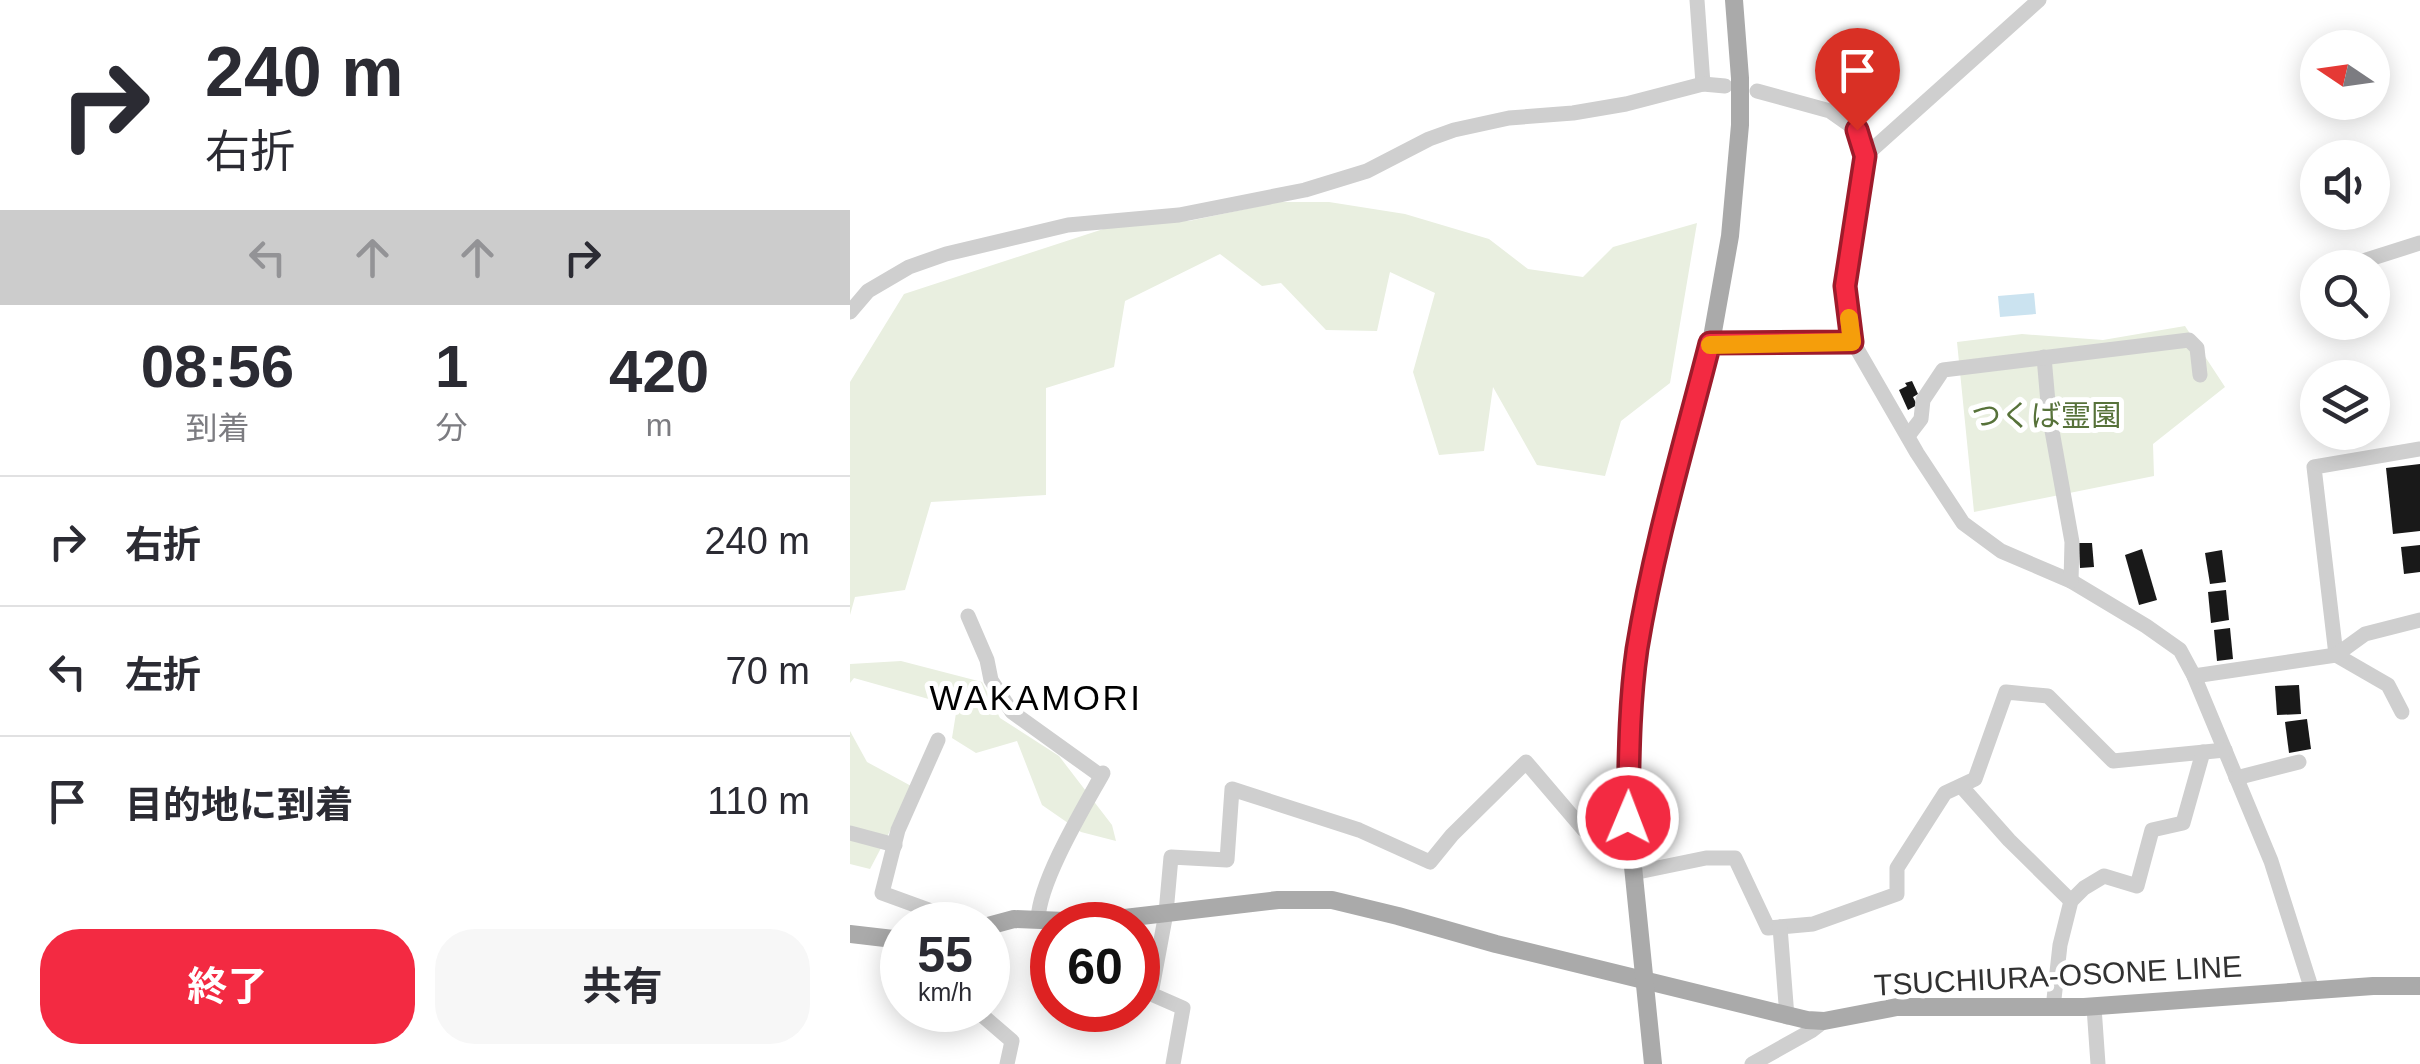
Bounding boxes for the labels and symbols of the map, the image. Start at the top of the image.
pin [1815,28,1900,131]
north arrow [2300,30,2390,120]
park label: つくば霊園 [1971,399,2121,432]
district label: WAKAMORI [929,678,1143,717]
position arrow [1576,766,1680,870]
speed limit sign: 60 [1030,902,1160,1032]
street label: TSUCHIURA-OSONE LINE [1873,949,2243,1002]

